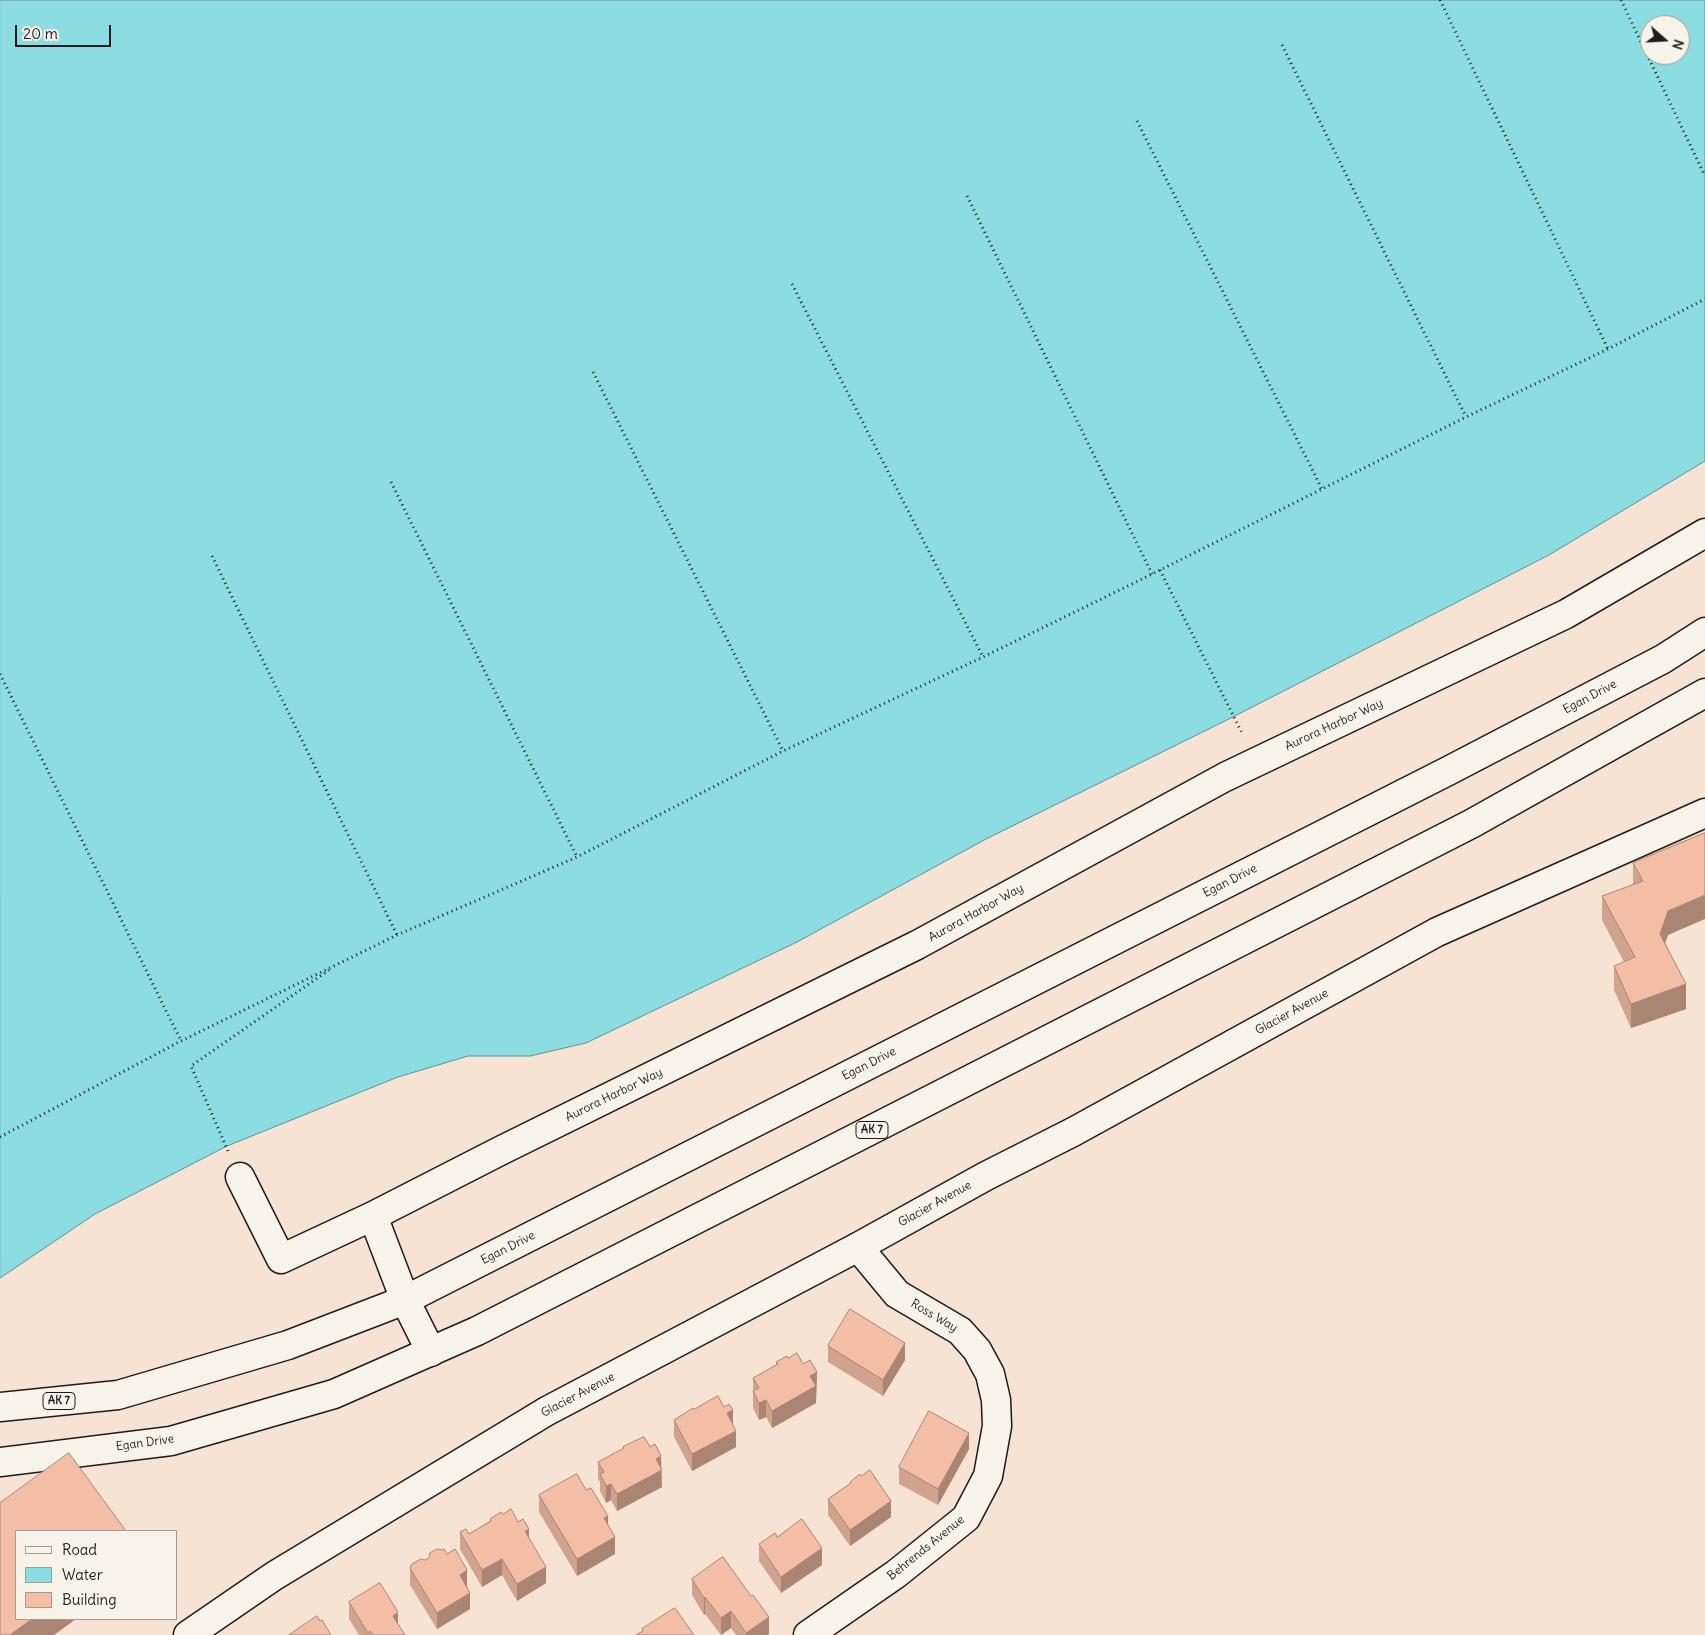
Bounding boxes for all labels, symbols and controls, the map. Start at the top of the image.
scale bar [18,15,114,47]
north arrow [1640,15,1690,65]
text: 20 m [23,24,58,43]
text: N [1668,37,1688,52]
street label: Egan Drive [1561,677,1619,717]
street label: Aurora Harbor Way [1283,696,1385,754]
street label: Egan Drive [1201,861,1259,901]
street label: Aurora Harbor Way [926,881,1026,945]
street label: Glacier Avenue [1253,986,1331,1038]
street label: Egan Drive [840,1044,898,1084]
street label: Aurora Harbor Way [563,1065,665,1125]
road number: AK 7 [856,1122,888,1138]
street label: Glacier Avenue [896,1178,974,1230]
street label: Egan Drive [479,1228,537,1268]
street label: Ross Way [908,1296,960,1336]
street label: Glacier Avenue [539,1370,617,1420]
road number: AK 7 [43,1392,75,1410]
street label: Egan Drive [115,1432,175,1454]
street label: Behrends Avenue [885,1513,967,1583]
legend [15,1530,178,1620]
text: Road [62,1540,97,1559]
text: Water [62,1565,103,1584]
text: Building [62,1590,117,1609]

